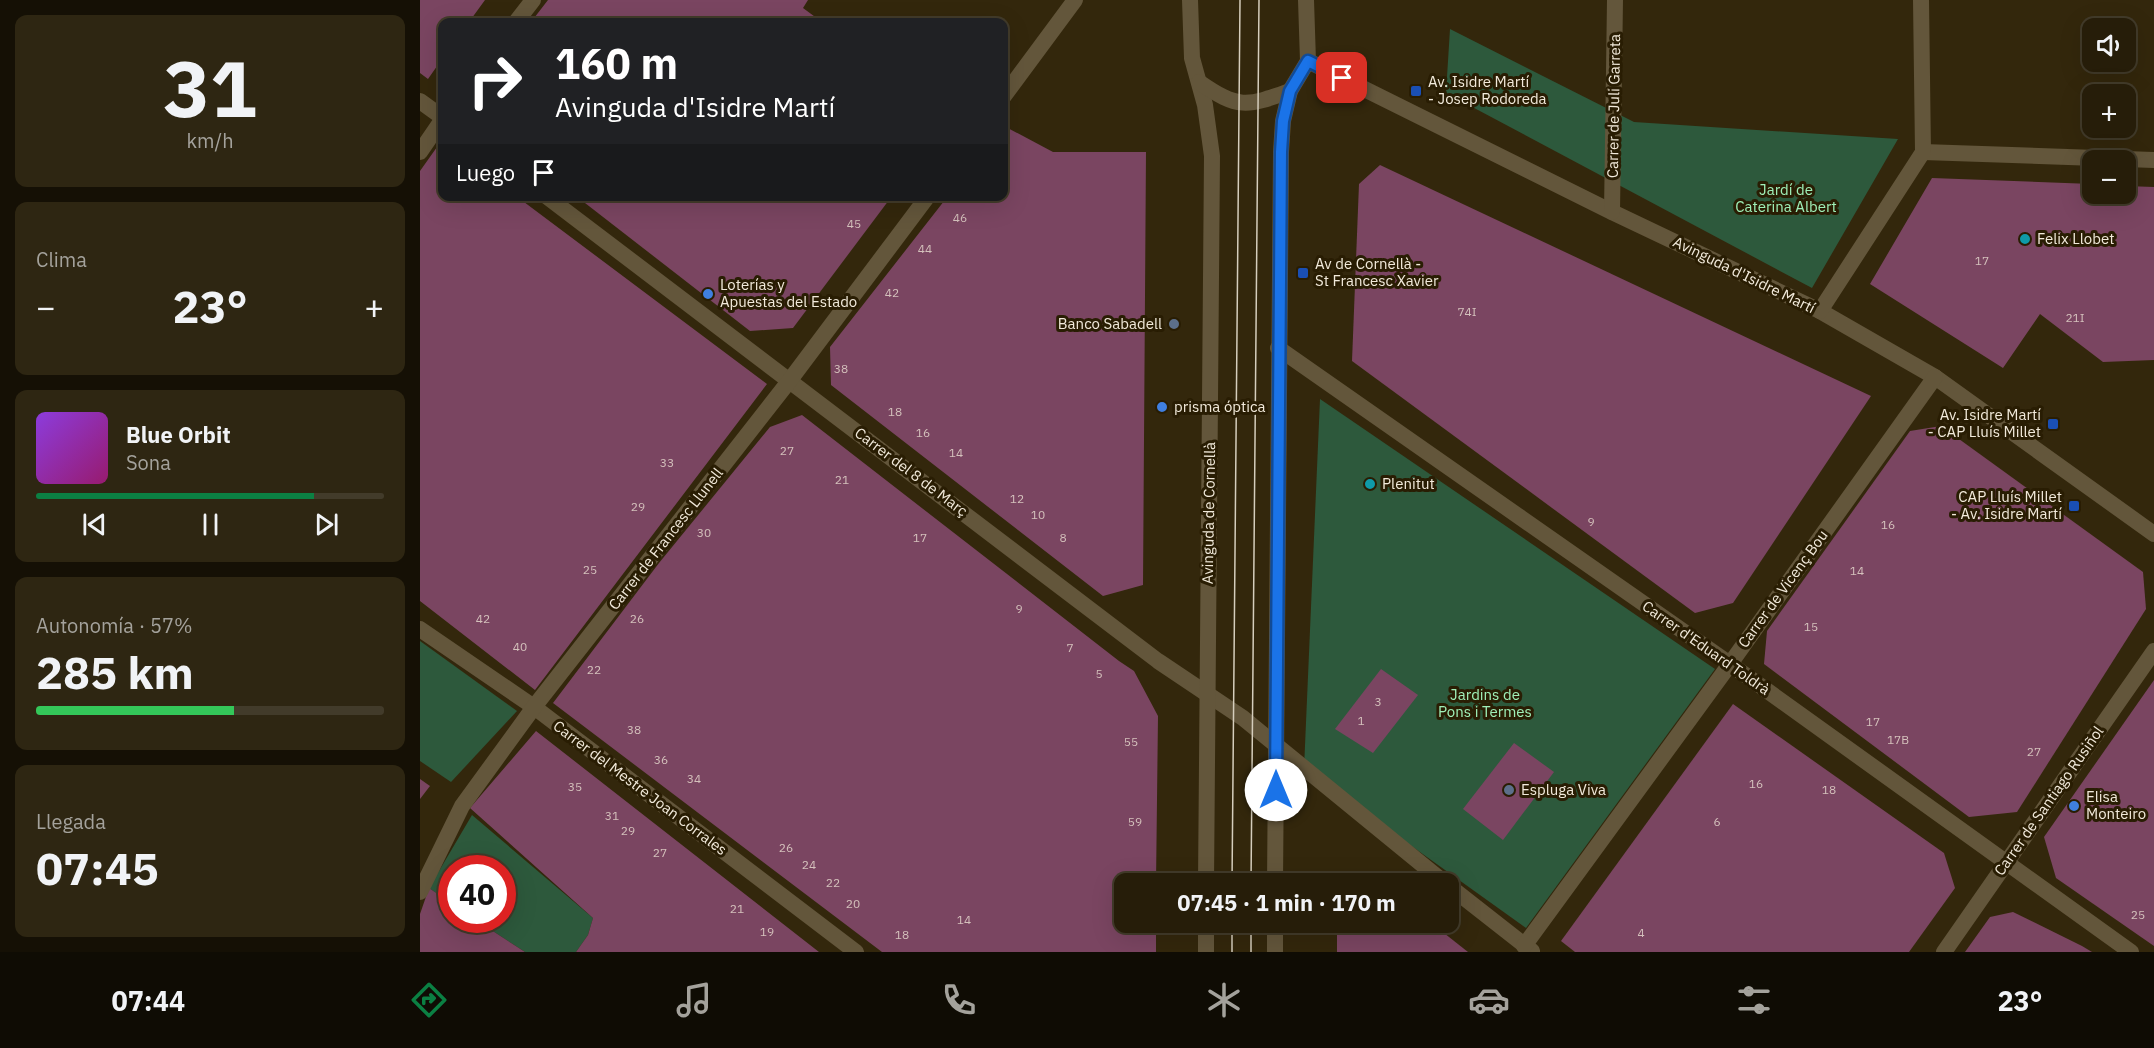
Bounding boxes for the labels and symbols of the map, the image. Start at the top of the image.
street label: Carrer de Juli Garreta [1603,34,1624,178]
pin [1316,52,1367,103]
place label: Av. Isidre Martí - Josep Rodoreda [1428,72,1547,108]
marker: Av. Isidre Martí - Josep Rodoreda [1409,84,1423,98]
park label: Jardí de Caterina Albert [1735,180,1837,216]
house number: 46 [953,210,967,225]
house number: 45 [847,216,861,231]
place label: Felix Llobet [2037,229,2114,248]
street label: Avinguda d'Isidre Martí [1670,232,1819,317]
marker: Felix Llobet [2018,232,2032,246]
house number: 44 [918,241,932,256]
house number: 17 [1975,253,1989,268]
place label: Av de Cornellà - St Francesc Xavier [1315,254,1439,290]
marker: Av de Cornellà - St Francesc Xavier [1296,266,1310,280]
place label: Loterías y Apuestas del Estado [720,275,857,311]
house number: 42 [885,285,899,300]
marker: Loterías y Apuestas del Estado [701,287,715,301]
house number: 74I [1457,304,1477,319]
house number: 21I [2065,310,2085,325]
place label: Banco Sabadell [1058,314,1162,333]
marker: Banco Sabadell [1167,317,1181,331]
house number: 38 [834,361,848,376]
place label: prisma óptica [1174,397,1266,416]
marker: prisma óptica [1155,400,1169,414]
house number: 18 [888,404,902,419]
place label: Av. Isidre Martí - CAP Lluís Millet [1928,405,2041,441]
marker: Av. Isidre Martí - CAP Lluís Millet [2046,417,2060,431]
street label: Carrer del 8 de Març [851,423,972,520]
house number: 16 [916,425,930,440]
street label: Avinguda de Cornellà [1198,442,1219,584]
house number: 27 [780,443,794,458]
house number: 14 [949,445,963,460]
house number: 33 [660,455,674,470]
street label: Carrer de Francesc Llunell [604,464,727,614]
house number: 21 [835,472,849,487]
place label: Plenitut [1382,474,1435,493]
marker: Plenitut [1363,477,1377,491]
place label: CAP Lluís Millet - Av. Isidre Martí [1951,487,2062,523]
house number: 12 [1010,491,1024,506]
house number: 29 [631,499,645,514]
marker: CAP Lluís Millet - Av. Isidre Martí [2067,499,2081,513]
house number: 10 [1031,507,1045,522]
house number: 9 [1587,514,1595,529]
house number: 16 [1881,517,1895,532]
house number: 30 [697,525,711,540]
street label: Carrer de Vicenç Bou [1733,526,1832,651]
house number: 17 [913,530,927,545]
house number: 8 [1059,530,1067,545]
house number: 25 [583,562,597,577]
house number: 14 [1850,563,1864,578]
street label: Carrer d'Eduard Toldrà [1639,596,1774,699]
house number: 9 [1015,601,1023,616]
house number: 42 [476,611,490,626]
house number: 26 [630,611,644,626]
house number: 15 [1804,619,1818,634]
house number: 40 [513,639,527,654]
house number: 7 [1066,640,1074,655]
house number: 22 [587,662,601,677]
house number: 5 [1095,666,1103,681]
park label: Jardins de Pons i Termes [1438,685,1532,721]
house number: 3 [1374,694,1382,709]
house number: 1 [1357,713,1365,728]
house number: 17 [1866,714,1880,729]
street label: Carrer del Mestre Joan Corrales [550,716,731,859]
house number: 38 [627,722,641,737]
street label: Carrer de Santiago Rusiñol [1990,722,2107,879]
house number: 17B [1887,732,1909,747]
house number: 55 [1124,734,1138,749]
house number: 27 [2027,744,2041,759]
house number: 36 [654,752,668,767]
position arrow [1244,758,1308,822]
house number: 34 [687,771,701,786]
house number: 16 [1749,776,1763,791]
house number: 35 [568,779,582,794]
place label: Espluga Viva [1521,780,1606,799]
house number: 18 [1822,782,1836,797]
marker: Espluga Viva [1502,783,1516,797]
place label: Elisa Monteiro [2086,787,2146,823]
marker: Elisa Monteiro [2067,799,2081,813]
house number: 31 [605,808,619,823]
house number: 59 [1128,814,1142,829]
house number: 6 [1713,814,1721,829]
house number: 29 [621,823,635,838]
house number: 26 [779,840,793,855]
house number: 27 [653,845,667,860]
speed limit sign: 40 [438,855,516,933]
house number: 24 [802,857,816,872]
house number: 22 [826,875,840,890]
house number: 20 [846,896,860,911]
house number: 21 [730,901,744,916]
house number: 25 [2131,907,2145,922]
house number: 14 [957,912,971,927]
house number: 19 [760,924,774,939]
house number: 4 [1637,925,1645,940]
house number: 18 [895,927,909,942]

